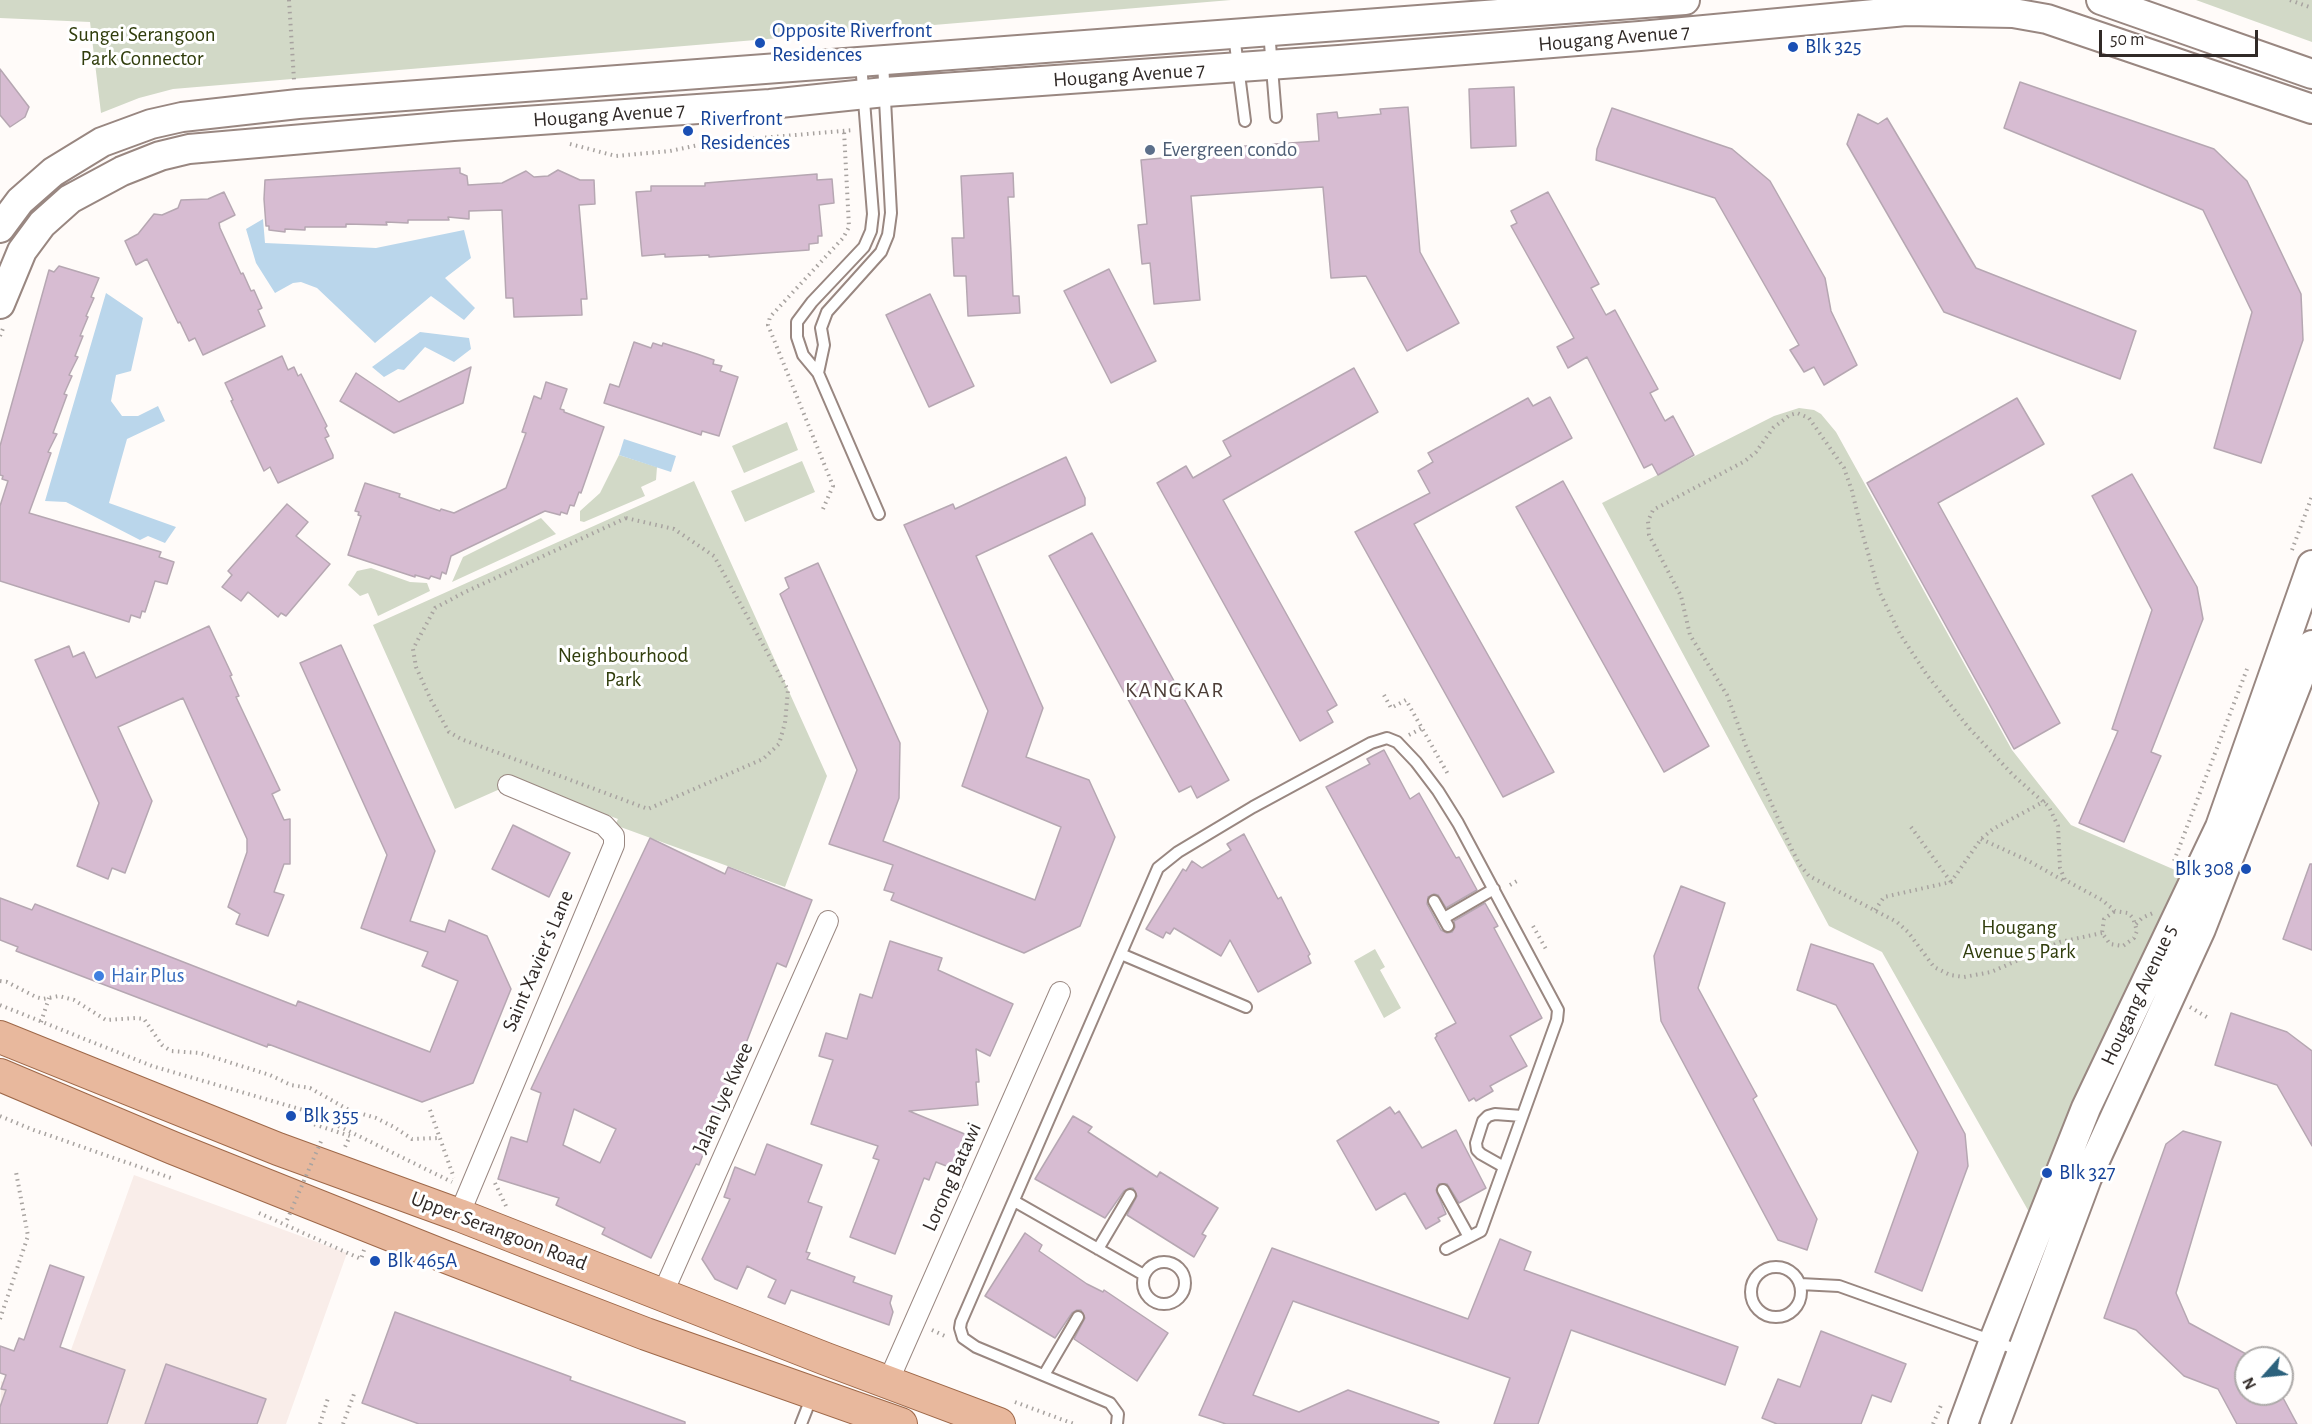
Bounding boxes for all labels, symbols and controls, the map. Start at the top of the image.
place label: Opposite Riverfront Residences [772,18,932,68]
scale bar [2102,18,2261,56]
street label: Hougang Avenue 7 [1537,19,1691,57]
park label: Sungei Serangoon Park Connector [68,22,216,72]
text: 50 m [2110,31,2144,49]
place label: Blk 325 [1805,34,1861,60]
marker: Opposite Riverfront Residences [753,36,767,50]
marker: Blk 325 [1786,40,1800,54]
street label: Hougang Avenue 7 [1052,57,1206,93]
street label: Hougang Avenue 7 [532,97,686,133]
place label: Riverfront Residences [700,106,790,156]
marker: Riverfront Residences [681,124,695,138]
place label: Evergreen condo [1162,137,1297,163]
marker: Evergreen condo [1143,143,1157,157]
park label: Neighbourhood Park [558,643,688,693]
district label: KANGKAR [1125,677,1225,703]
place label: Blk 308 [2175,856,2234,882]
marker: Blk 308 [2239,862,2253,876]
street label: Saint Xavier's Lane [497,886,579,1036]
park label: Hougang Avenue 5 Park [1962,915,2076,965]
street label: Hougang Avenue 5 [2095,921,2183,1069]
place label: Hair Plus [111,963,185,989]
marker: Hair Plus [92,969,106,983]
street label: Jalan Lye Kwee [687,1039,759,1157]
place label: Blk 355 [303,1103,359,1129]
marker: Blk 355 [284,1109,298,1123]
street label: Lorong Batawi [917,1119,987,1235]
place label: Blk 327 [2059,1160,2115,1186]
marker: Blk 327 [2040,1166,2054,1180]
street label: Upper Serangoon Road [407,1186,591,1276]
place label: Blk 465A [387,1248,457,1274]
marker: Blk 465A [368,1254,382,1268]
north arrow [2234,1346,2294,1406]
text: N [2240,1375,2259,1392]

